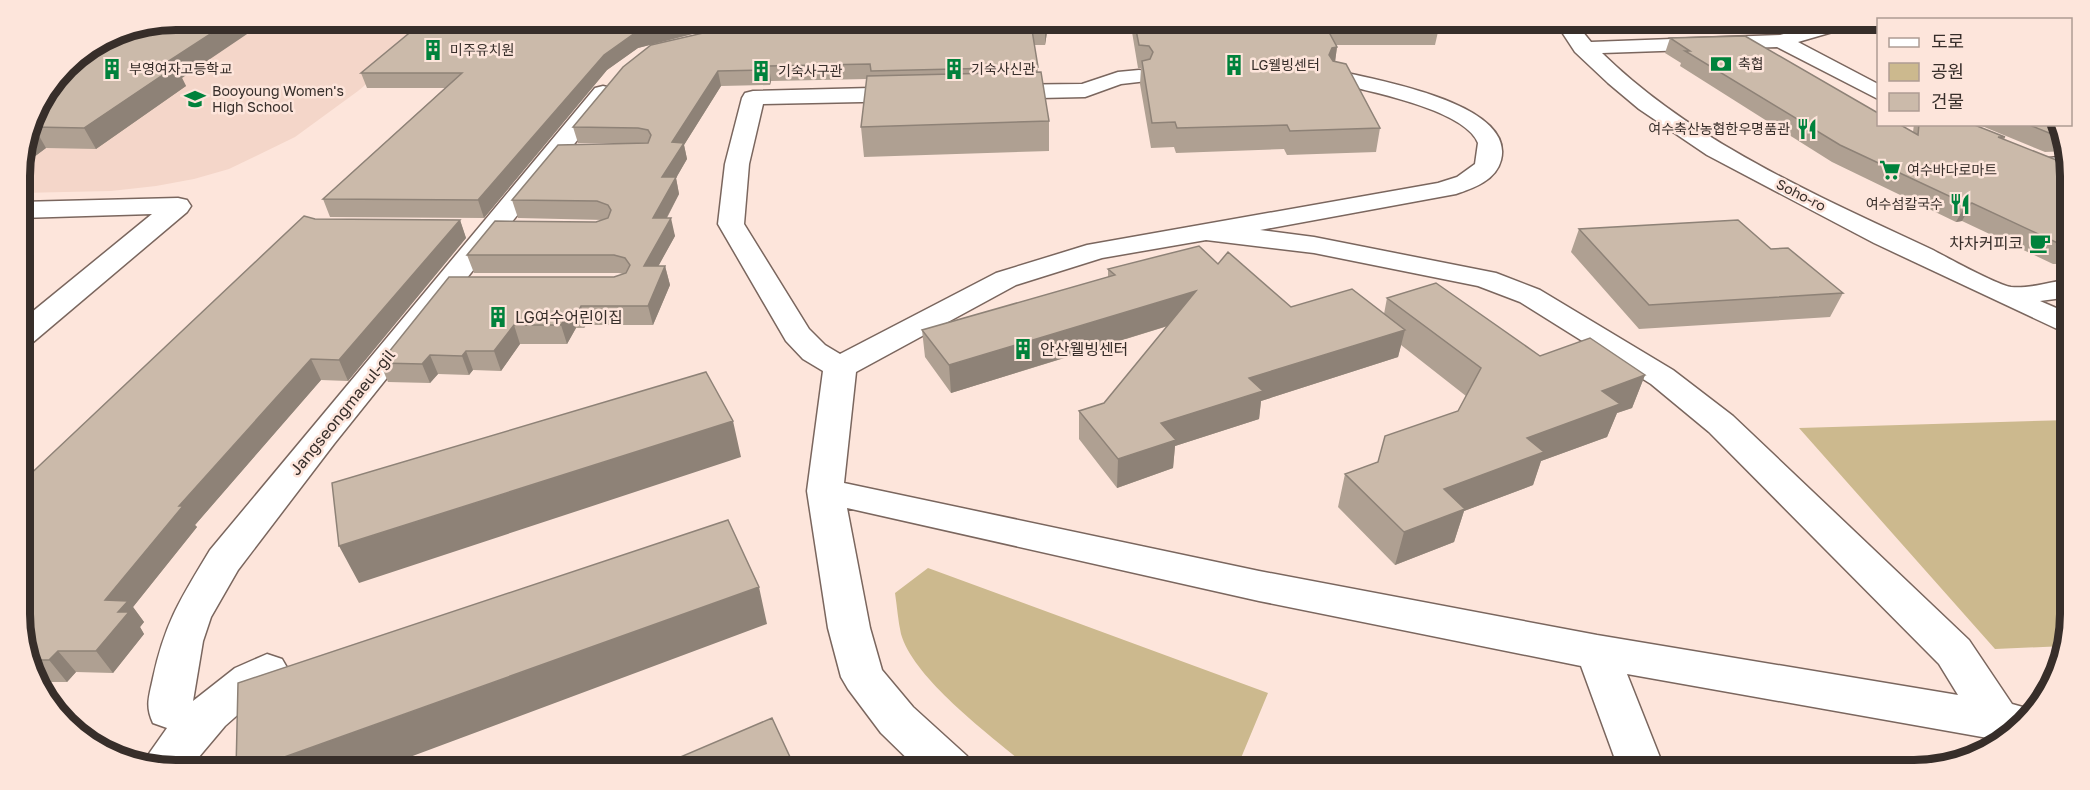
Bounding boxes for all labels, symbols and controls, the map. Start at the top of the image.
legend [1877,18,2072,126]
text: 도로 [1931,30,1964,52]
building icon: 미주유치원 [421,38,445,62]
place label: 미주유치원 [450,41,514,58]
bank icon: 축협 [1709,52,1733,76]
building icon: LG웰빙센터 [1222,53,1246,77]
place label: 축협 [1738,55,1764,72]
place label: LG웰빙센터 [1251,56,1320,73]
building icon: 부영여자고등학교 [100,57,124,81]
building icon: 기숙사신관 [942,57,966,81]
building icon: 기숙사구관 [749,59,773,83]
place label: 부영여자고등학교 [129,60,232,77]
place label: 기숙사신관 [971,60,1036,77]
text: 공원 [1931,60,1964,82]
place label: 기숙사구관 [778,62,843,79]
place label: Booyoung Women's High School [212,82,344,115]
school or university icon: Booyoung Women's High School [183,87,207,111]
text: 건물 [1931,90,1964,112]
restaurant icon: 여수축산농협한우명품관 [1795,117,1819,141]
place label: 여수축산농협한우명품관 [1648,120,1790,137]
supermarket icon: 여수바다로마트 [1878,158,1902,182]
place label: 여수바다로마트 [1907,161,1997,178]
street label: Soho-ro [1774,175,1829,214]
restaurant icon: 여수섬칼국수 [1948,192,1972,216]
place label: 여수섬칼국수 [1866,195,1943,212]
cafe icon: 차차커피코 [2028,231,2052,255]
place label: 차차커피코 [1949,233,2023,253]
building icon: LG여수어린이집 [486,305,510,329]
place label: LG여수어린이집 [515,307,623,327]
building icon: 안산웰빙센터 [1011,337,1035,361]
place label: 안산웰빙센터 [1040,339,1128,359]
street label: Jangseongmaeul-gil [285,345,399,479]

